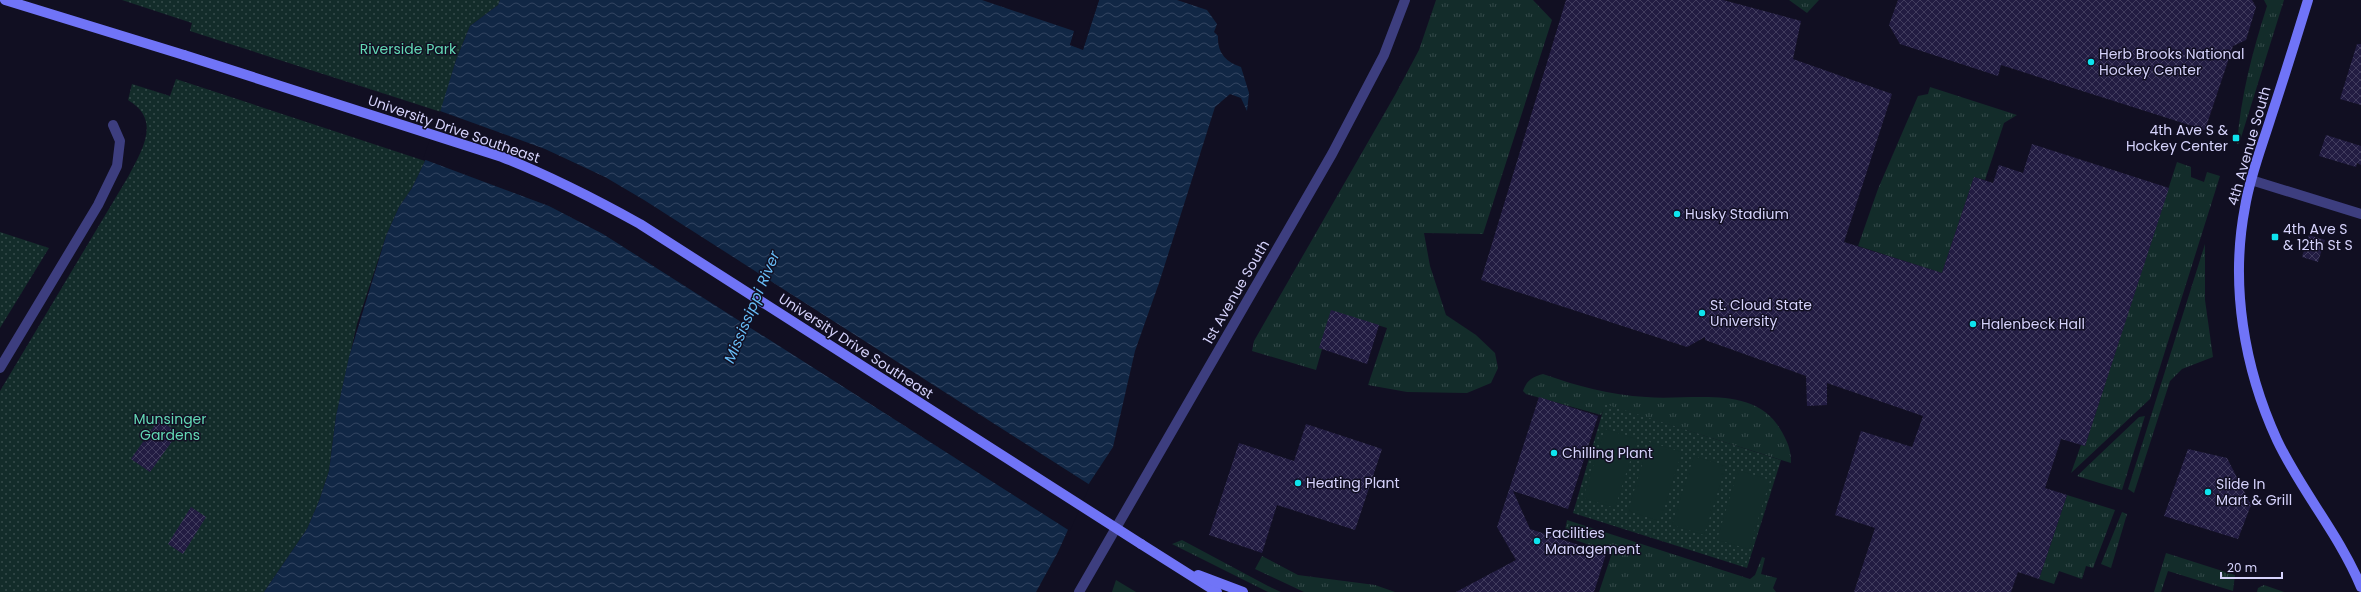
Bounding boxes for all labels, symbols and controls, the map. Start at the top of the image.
park label: Riverside Park [360,39,457,59]
place label: Herb Brooks National Hockey Center [2099,44,2244,80]
marker: Herb Brooks National Hockey Center [2086,57,2096,67]
street label: 4th Avenue South [2222,84,2276,208]
street label: University Drive Southeast [365,90,543,168]
place label: 4th Ave S & Hockey Center [2126,120,2229,156]
marker: 4th Ave S & Hockey Center [2231,133,2241,143]
place label: Husky Stadium [1685,204,1789,224]
marker: Husky Stadium [1672,209,1682,219]
place label: 4th Ave S & 12th St S [2283,219,2353,255]
marker: 4th Ave S & 12th St S [2270,232,2280,242]
street label: 1st Avenue South [1198,236,1274,348]
water label: Mississippi River [718,247,785,366]
street label: University Drive Southeast [775,288,937,404]
place label: St. Cloud State University [1710,295,1812,331]
marker: St. Cloud State University [1697,308,1707,318]
place label: Halenbeck Hall [1981,314,2085,334]
marker: Halenbeck Hall [1968,319,1978,329]
park label: Munsinger Gardens [133,409,207,445]
place label: Chilling Plant [1562,443,1653,463]
marker: Chilling Plant [1549,448,1559,458]
place label: Heating Plant [1306,473,1400,493]
place label: Slide In Mart & Grill [2216,474,2292,510]
marker: Heating Plant [1293,478,1303,488]
marker: Slide In Mart & Grill [2203,487,2213,497]
place label: Facilities Management [1545,523,1640,559]
marker: Facilities Management [1532,536,1542,546]
scale bar [2221,554,2282,580]
text: 20 m [2227,559,2257,576]

